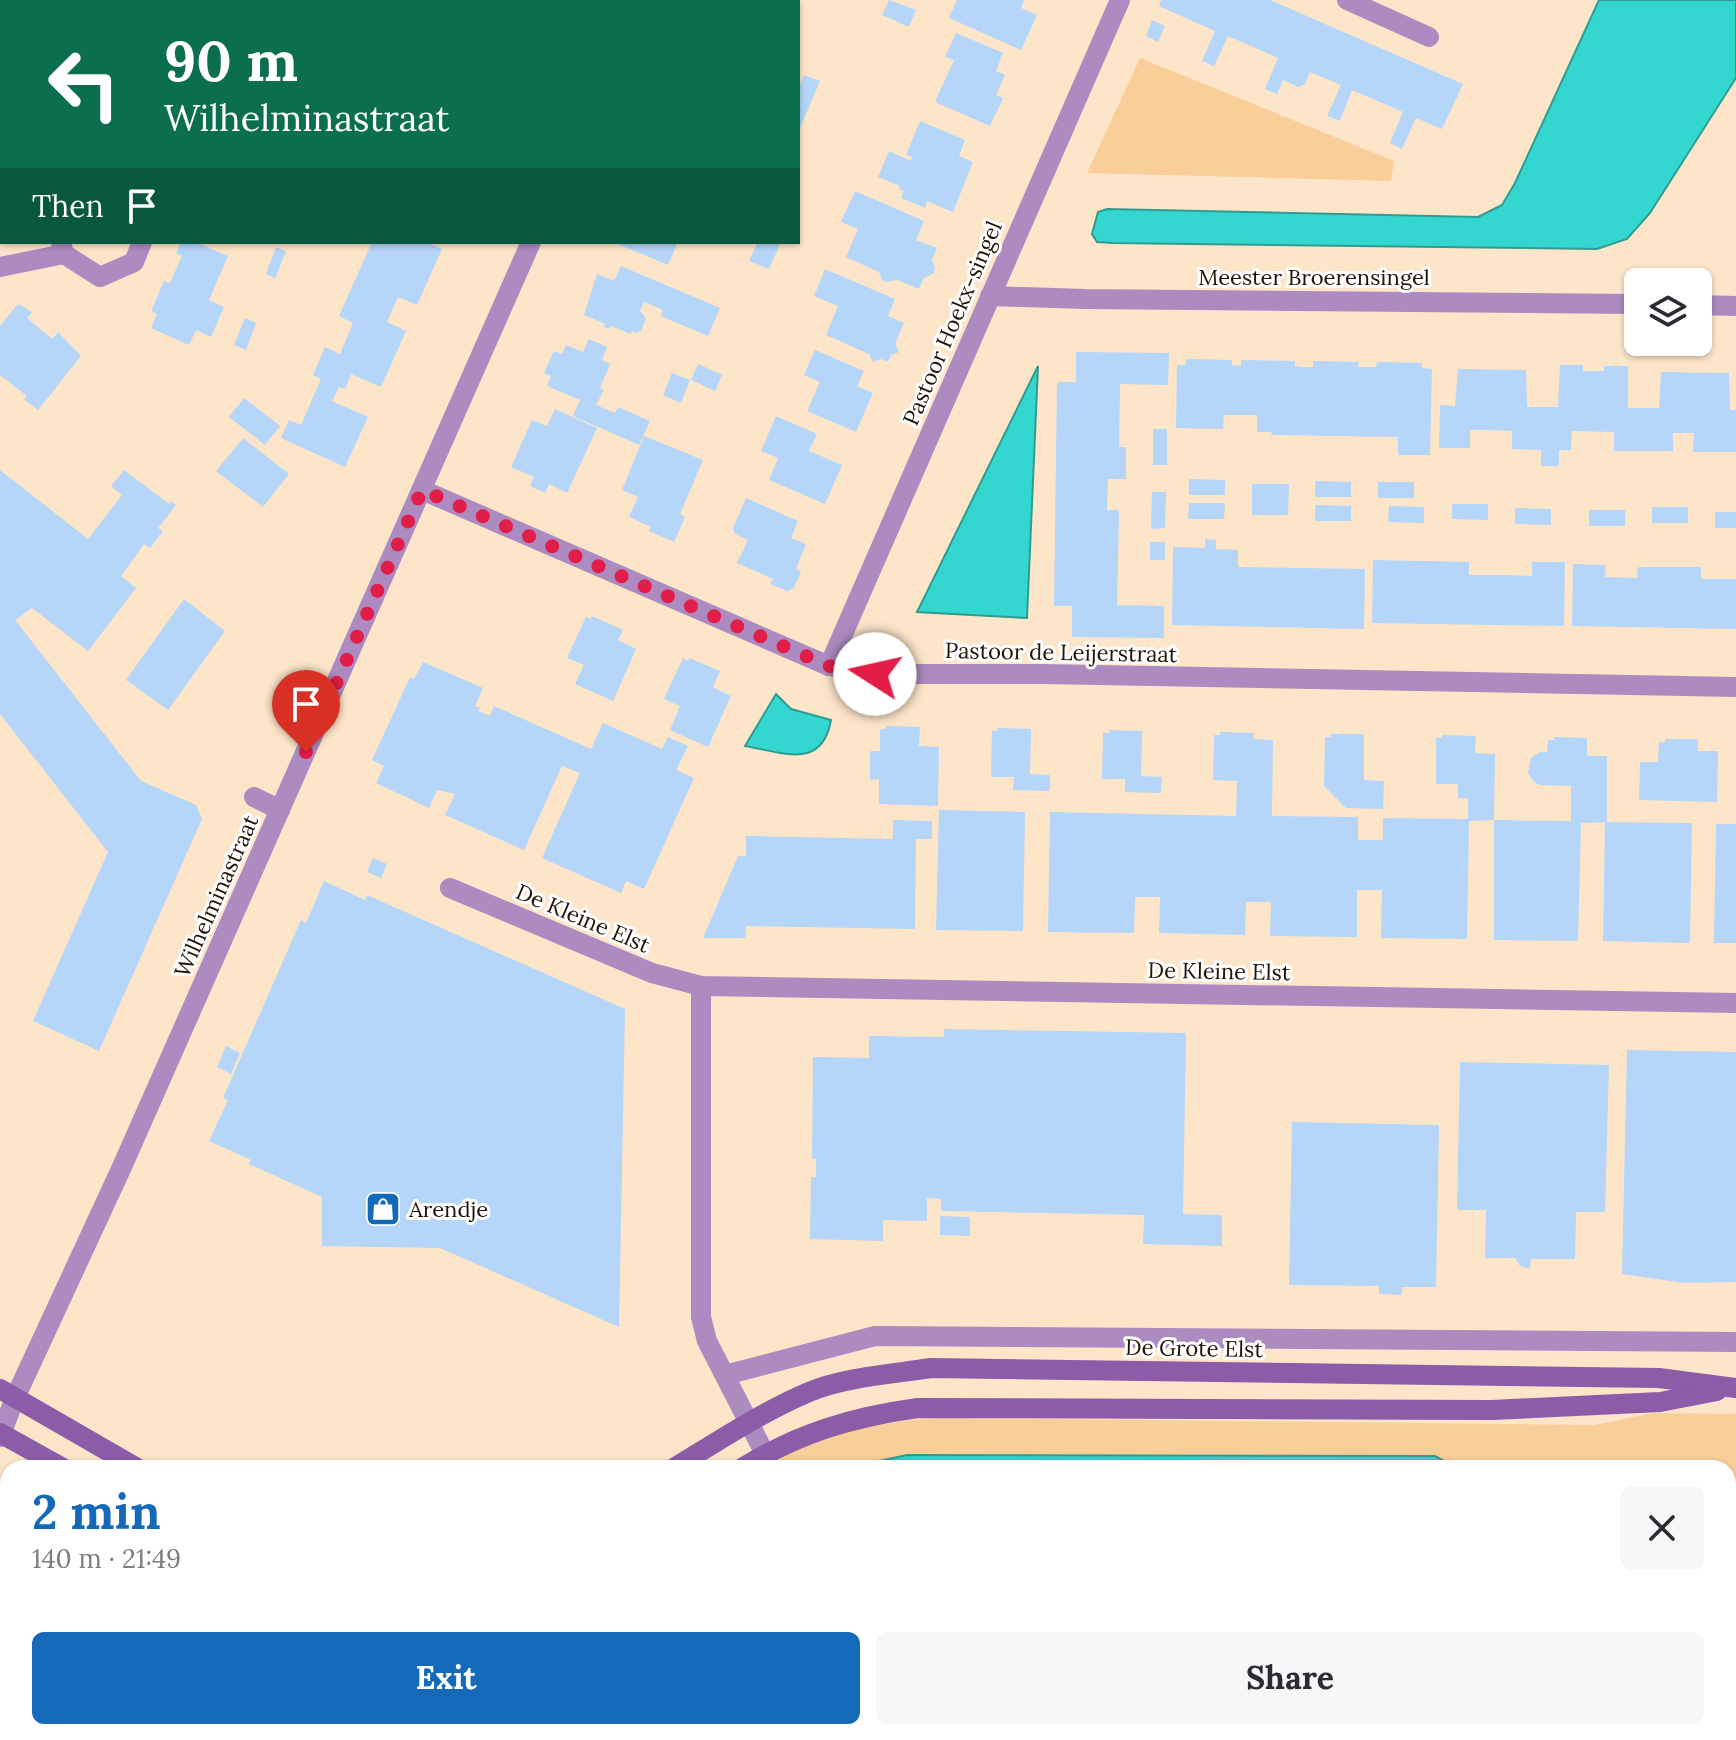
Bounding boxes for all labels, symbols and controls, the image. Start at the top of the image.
text: 90 m [164,25,298,96]
icon: left [32,32,136,136]
text: Wilhelminastraat [164,95,449,141]
icon: arrive [120,184,164,228]
text: Then [32,187,104,225]
street label: Pastoor Hoekx-singel [896,217,1008,429]
street label: Meester Broerensingel [1198,263,1430,291]
map controls [1624,268,1712,356]
button: layers [1624,268,1712,356]
position arrow [833,632,917,716]
street label: Pastoor de Leijerstraat [945,636,1178,668]
pin [272,670,340,752]
icon: arrive [284,682,328,726]
street label: Wilhelminastraat [168,810,264,981]
street label: De Kleine Elst [512,877,655,959]
street label: De Kleine Elst [1147,956,1291,986]
shop icon: Arendje [364,1190,402,1228]
place label: Arendje [408,1195,488,1223]
street label: De Grote Elst [1125,1333,1264,1363]
text: 2 min [32,1481,161,1542]
button: close [1620,1486,1704,1570]
text: 140 m · 21:49 [32,1542,181,1575]
button: Exit [32,1632,860,1724]
button: Share [876,1632,1704,1724]

